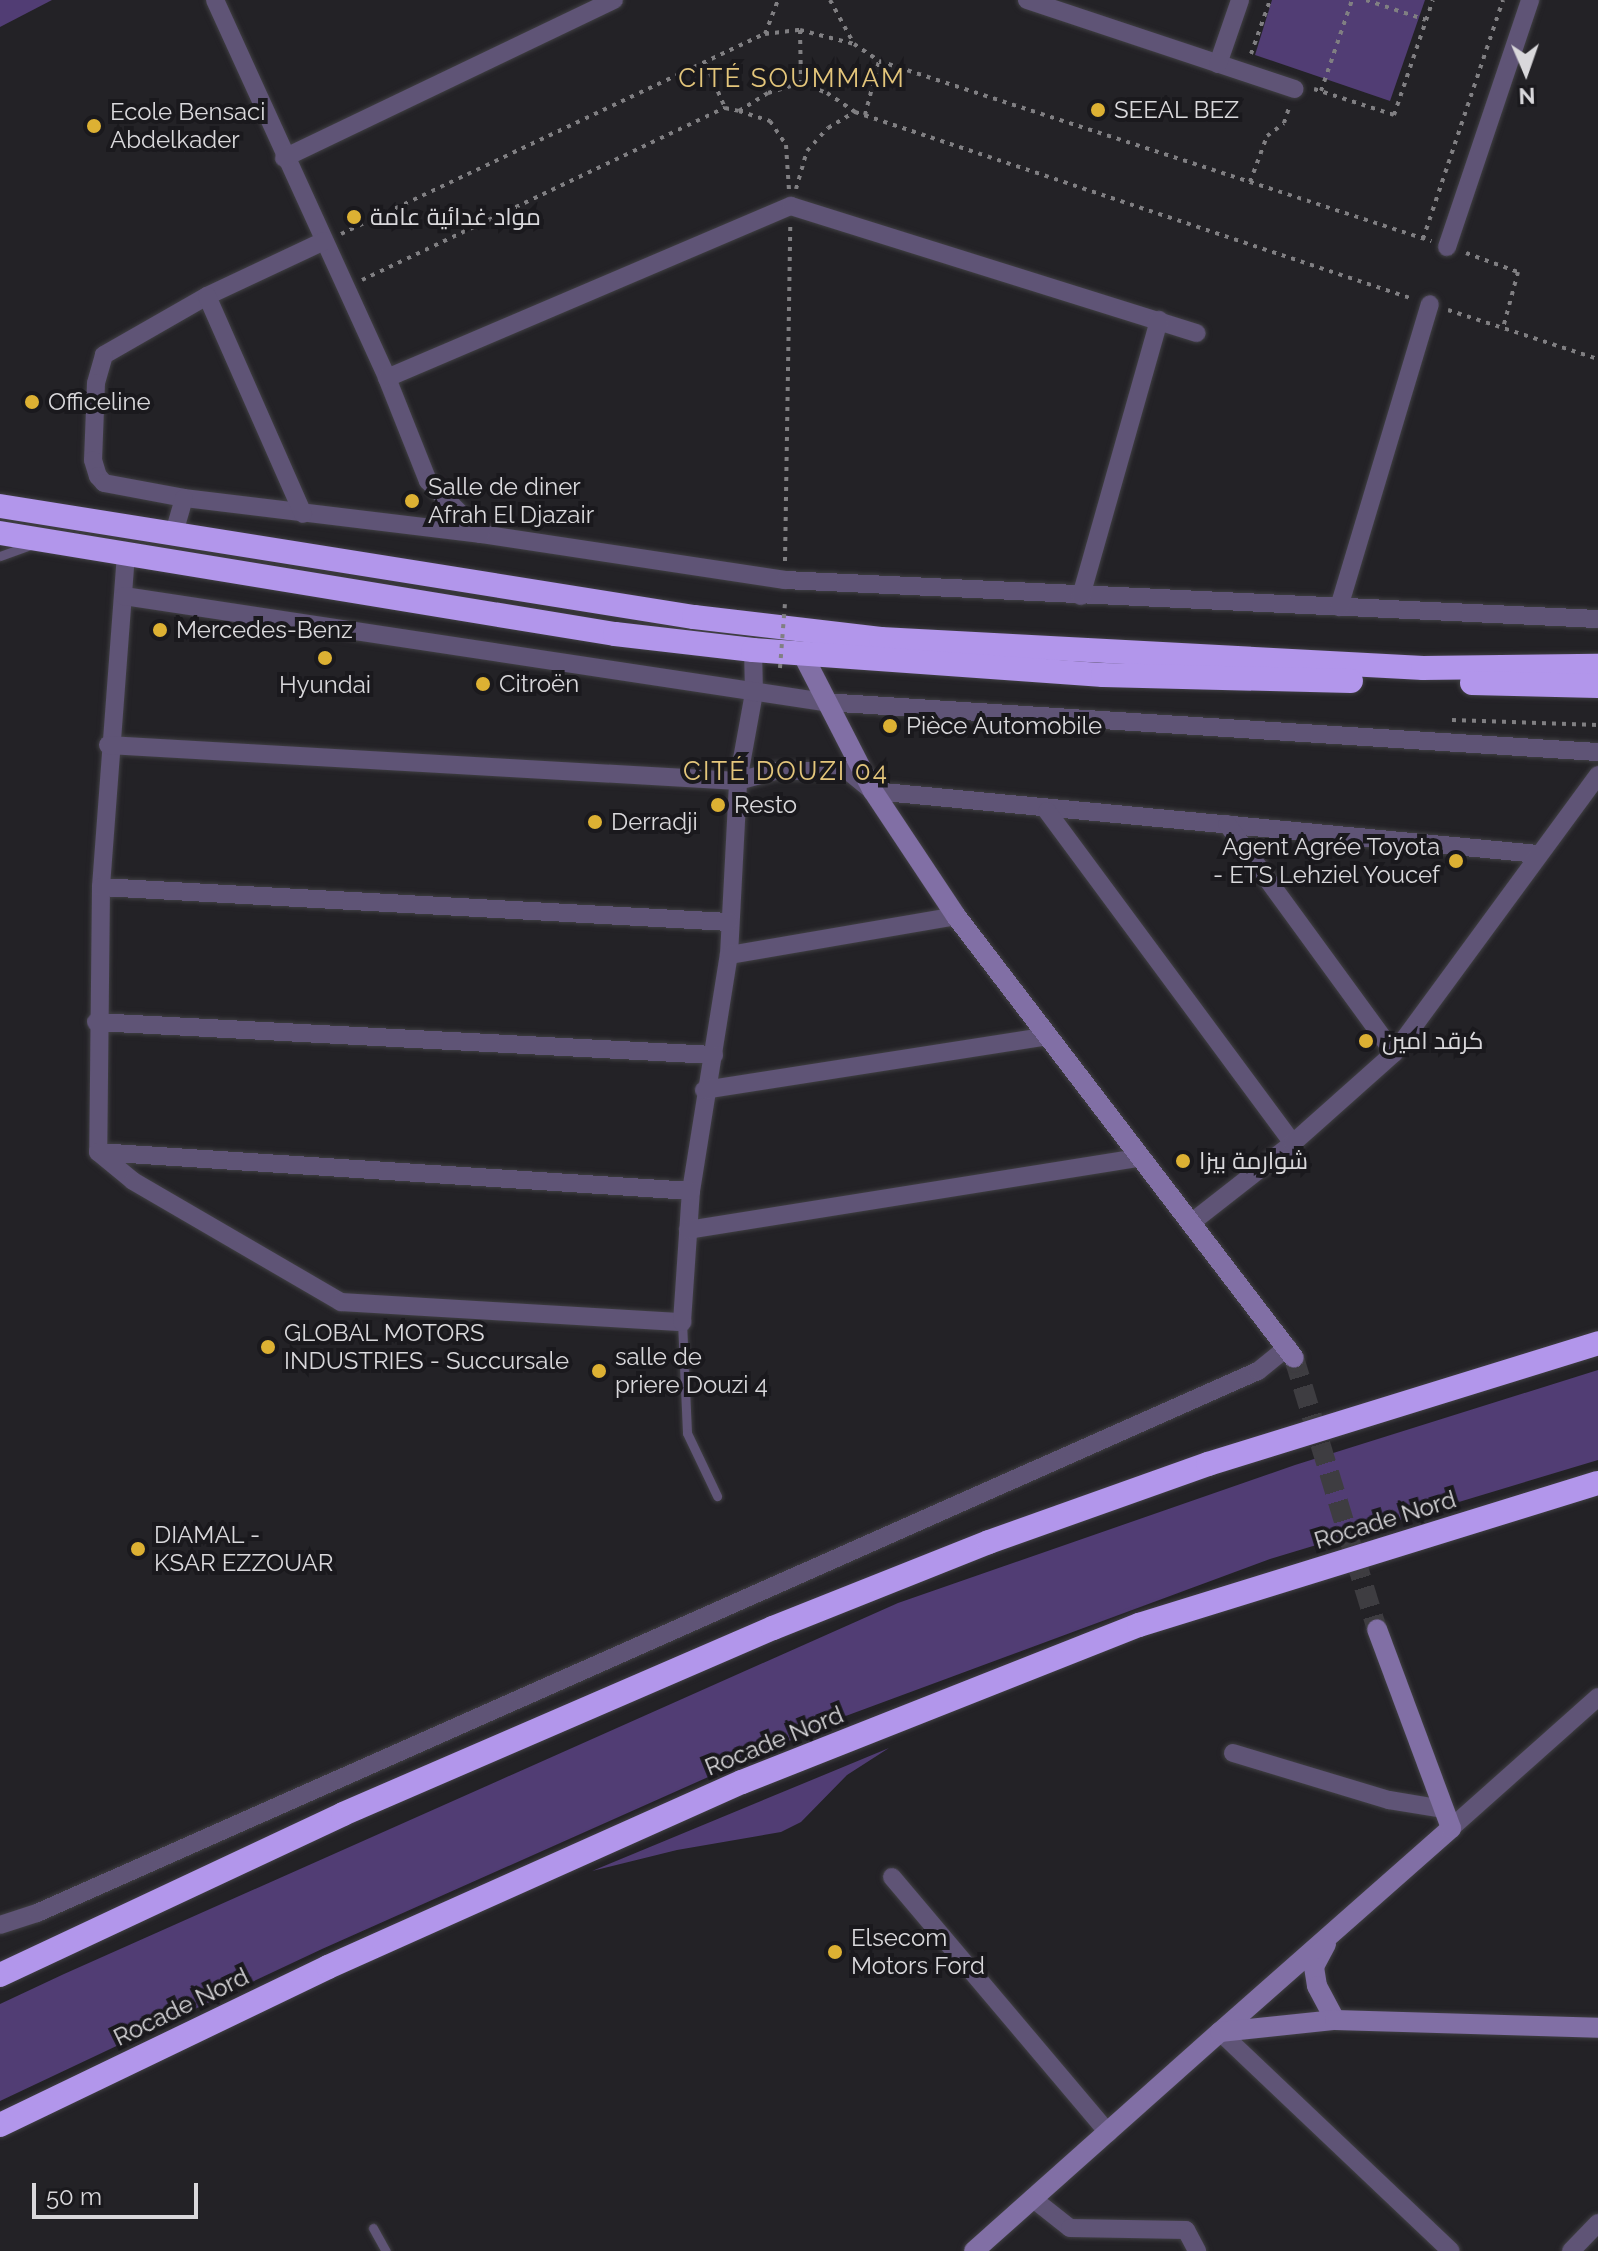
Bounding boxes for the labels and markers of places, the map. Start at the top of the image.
place label: SEEAL BEZ [1114,96,1240,124]
place label: Ecole Bensaci Abdelkader [110,98,265,154]
marker: SEEAL BEZ [1089,101,1107,119]
marker: Ecole Bensaci Abdelkader [85,117,103,135]
place label: مواد غدائية عامة [370,203,541,231]
marker: مواد غدائية عامة [345,208,363,226]
place label: Officeline [48,388,151,416]
marker: Officeline [23,393,41,411]
place label: Salle de diner Afrah El Djazair [428,473,595,529]
marker: Salle de diner Afrah El Djazair [403,492,421,510]
place label: Mercedes-Benz [176,616,353,644]
marker: Mercedes-Benz [151,621,169,639]
marker: Hyundai [316,649,334,667]
place label: Citroën [499,670,579,698]
place label: Hyundai [279,671,371,699]
marker: Citroën [474,675,492,693]
place label: Pièce Automobile [906,712,1103,740]
marker: Pièce Automobile [881,717,899,735]
place label: Resto [734,791,797,819]
marker: Resto [709,796,727,814]
place label: Derradji [611,808,698,836]
marker: Derradji [586,813,604,831]
place label: Agent Agrée Toyota - ETS Lehziel Youcef [1211,833,1440,889]
marker: Agent Agrée Toyota - ETS Lehziel Youcef [1447,852,1465,870]
place label: كرقد امين [1382,1027,1483,1055]
marker: كرقد امين [1357,1032,1375,1050]
place label: شوارمة بيزا [1199,1147,1308,1175]
marker: شوارمة بيزا [1174,1152,1192,1170]
place label: GLOBAL MOTORS INDUSTRIES - Succursale [284,1319,569,1375]
marker: GLOBAL MOTORS INDUSTRIES - Succursale [259,1338,277,1356]
place label: salle de priere Douzi 4 [615,1343,768,1399]
marker: salle de priere Douzi 4 [590,1362,608,1380]
place label: DIAMAL - KSAR EZZOUAR [154,1521,333,1577]
marker: DIAMAL - KSAR EZZOUAR [129,1540,147,1558]
place label: Elsecom Motors Ford [851,1924,985,1980]
marker: Elsecom Motors Ford [826,1943,844,1961]

